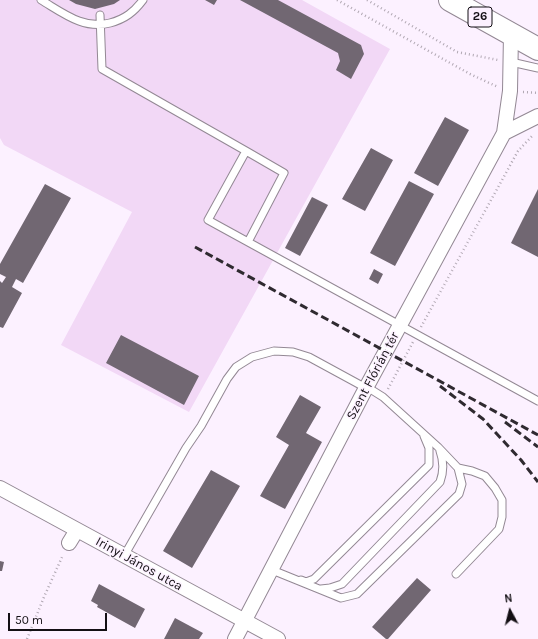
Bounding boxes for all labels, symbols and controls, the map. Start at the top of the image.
road number: 26 [468,7,492,27]
street label: Szent Flórián tér [343,330,403,422]
street label: Irinyi János utca [93,534,185,594]
north arrow [490,591,530,631]
text: N [504,592,513,606]
scale bar [10,605,109,631]
text: 50 m [15,613,43,627]

